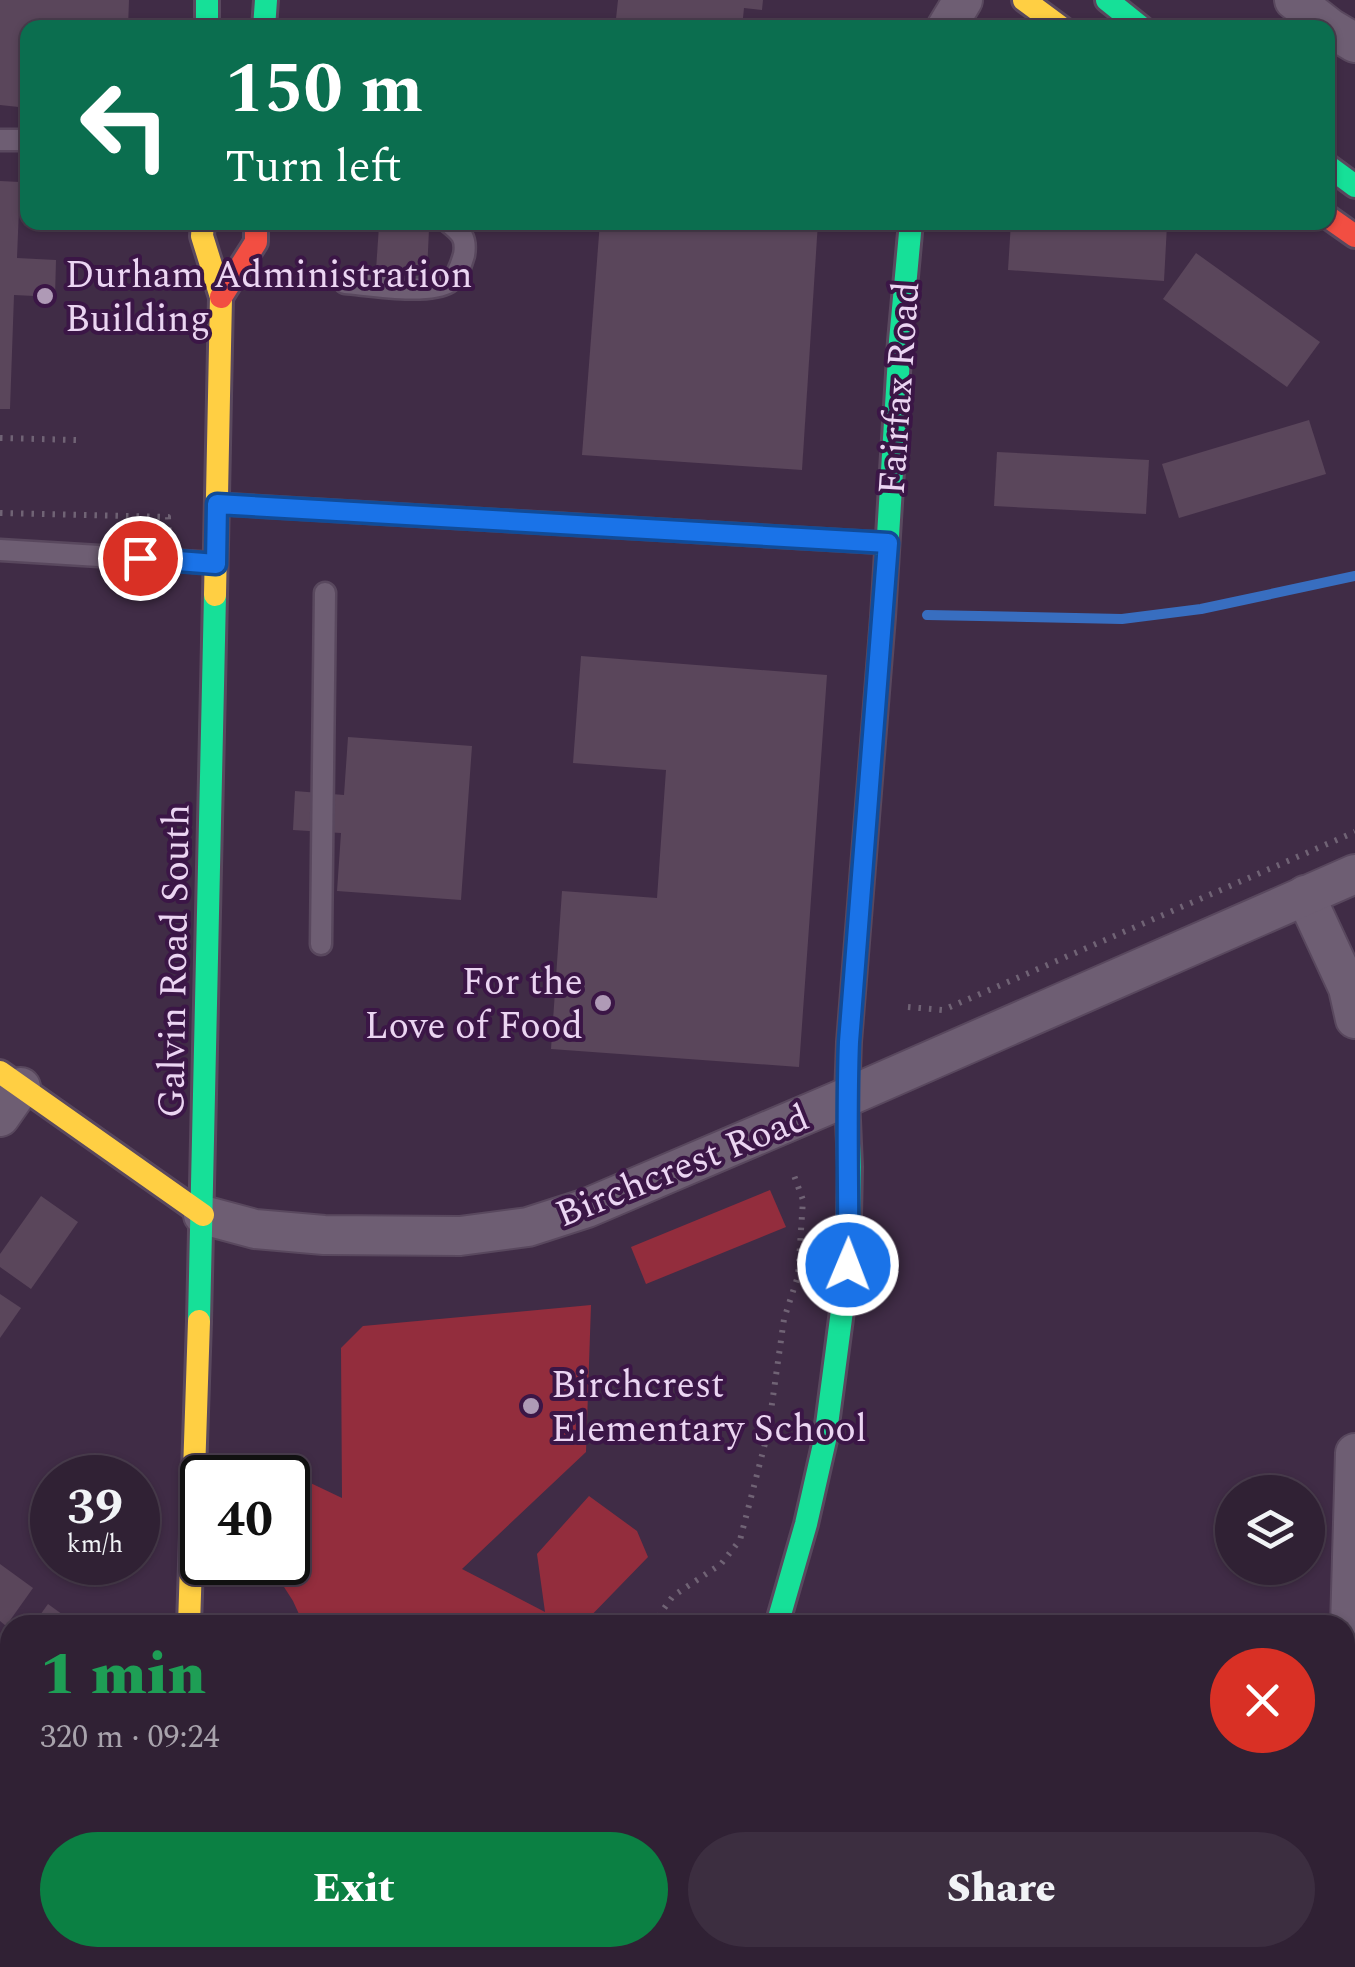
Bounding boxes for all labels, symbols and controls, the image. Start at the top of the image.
text: 150 m [225,37,423,143]
icon: left [60,60,190,190]
text: Turn left [225,133,402,202]
place label: Durham Administration Building [65,247,473,349]
street label: Fairfax Road [864,279,936,497]
marker: Durham Administration Building [34,285,56,307]
pin [98,516,183,601]
icon: arrive [113,531,168,586]
street label: Galvin Road South [143,804,207,1119]
place label: For the Love of Food [364,954,583,1056]
marker: For the Love of Food [592,992,614,1014]
street label: Birchcrest Road [547,1090,818,1244]
position arrow [796,1213,900,1317]
place label: Birchcrest Elementary School [551,1357,867,1459]
marker: Birchcrest Elementary School [520,1395,542,1417]
speed limit sign: 40 [180,1455,310,1585]
text: 39 [67,1470,123,1546]
map controls [1215,1475,1325,1585]
button: layers [1215,1475,1325,1585]
text: km/h [67,1526,123,1564]
text: 1 min [40,1629,206,1721]
button: close [1210,1648,1315,1753]
text: 320 m · 09:24 [40,1713,220,1762]
button: Exit [40,1832,668,1947]
button: Share [688,1832,1315,1947]

